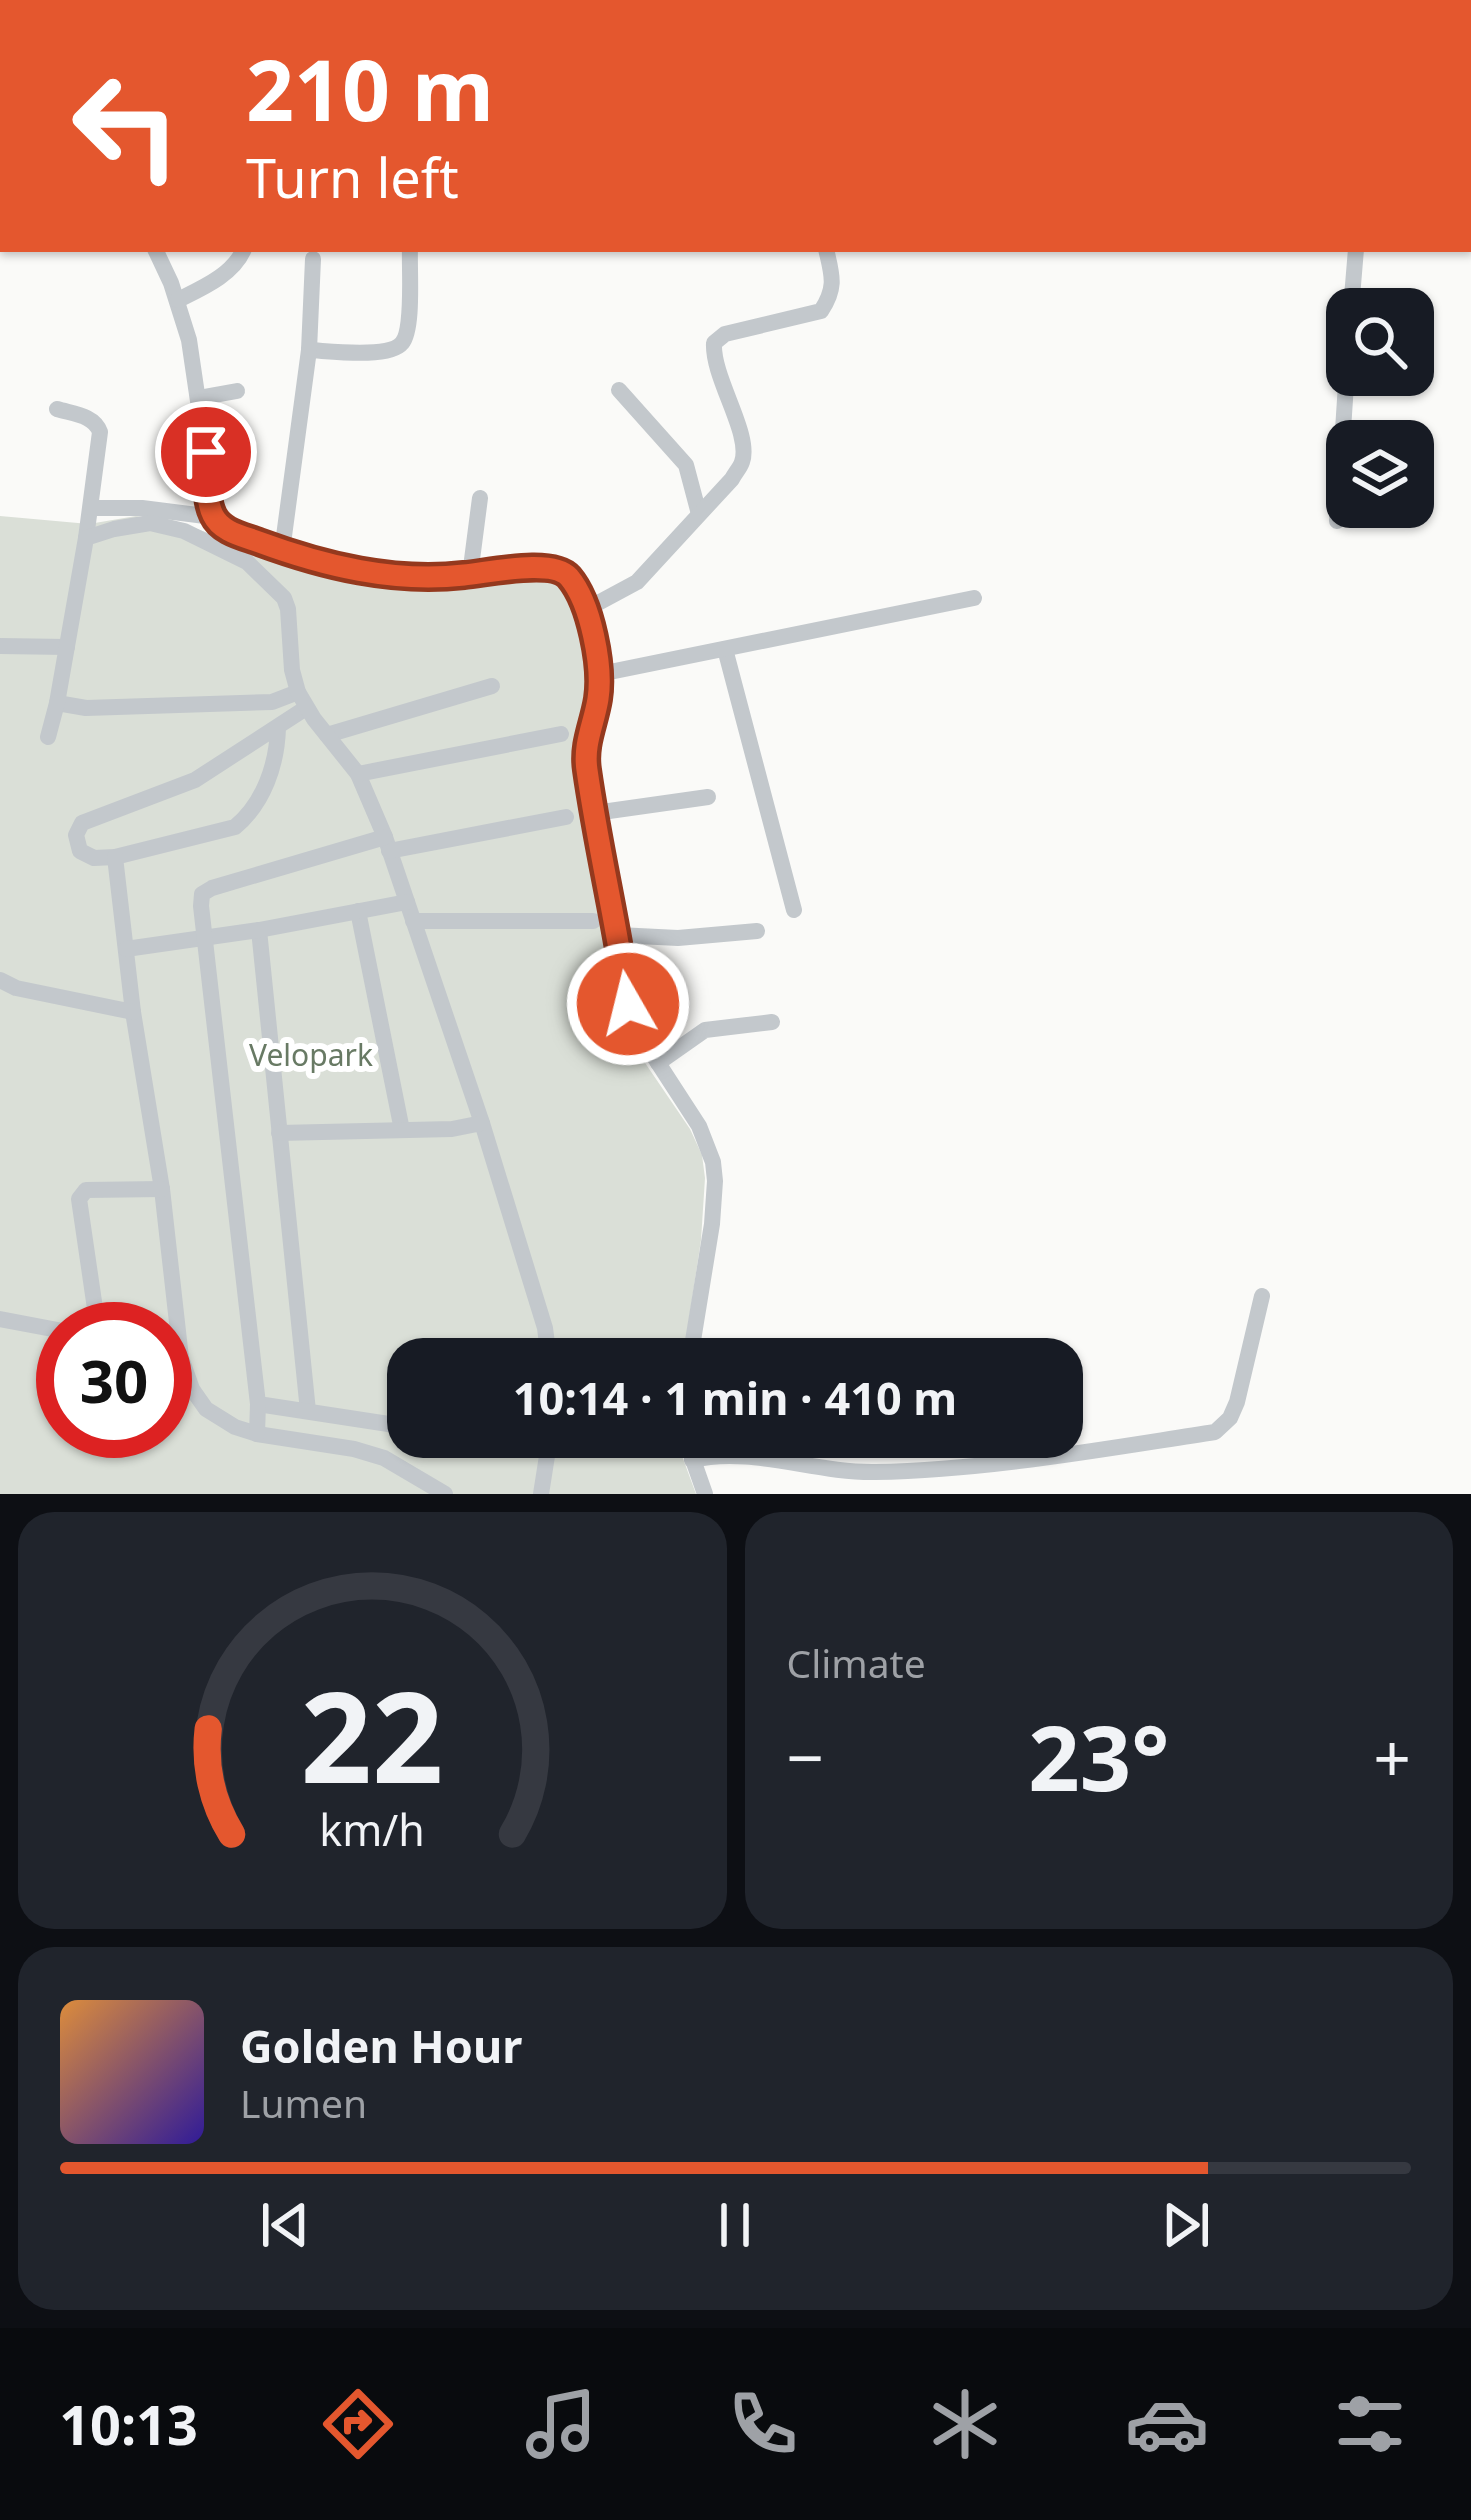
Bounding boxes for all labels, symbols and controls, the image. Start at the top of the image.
text: 210 m [246,31,494,146]
icon: left [48,48,204,204]
text: Turn left [246,140,459,214]
map controls [1326,288,1434,528]
button: search [1326,288,1434,396]
pin [155,401,257,503]
icon: arrive [173,419,239,485]
button: layers [1326,420,1434,528]
position arrow [565,941,691,1067]
park label: Velopark [249,1034,373,1075]
speed limit sign: 30 [36,1302,192,1458]
text: 10:14 · 1 min · 410 m [513,1367,957,1428]
text: Climate [787,1636,926,1689]
text: 22 [301,1650,444,1820]
text: 23° [1028,1695,1169,1817]
text: − [787,1711,824,1801]
text: + [1373,1711,1411,1801]
text: km/h [320,1799,425,1858]
text: Golden Hour [240,2015,522,2076]
text: Lumen [240,2076,367,2129]
icon: previous [252,2192,318,2258]
icon: pause [702,2192,768,2258]
icon: next [1153,2192,1219,2258]
icon: directions [316,2382,400,2466]
icon: music [519,2382,603,2466]
icon: phone [721,2382,805,2466]
icon: climate [923,2382,1007,2466]
icon: car [1125,2382,1209,2466]
icon: filters [1328,2382,1412,2466]
text: 10:13 [59,2387,198,2461]

